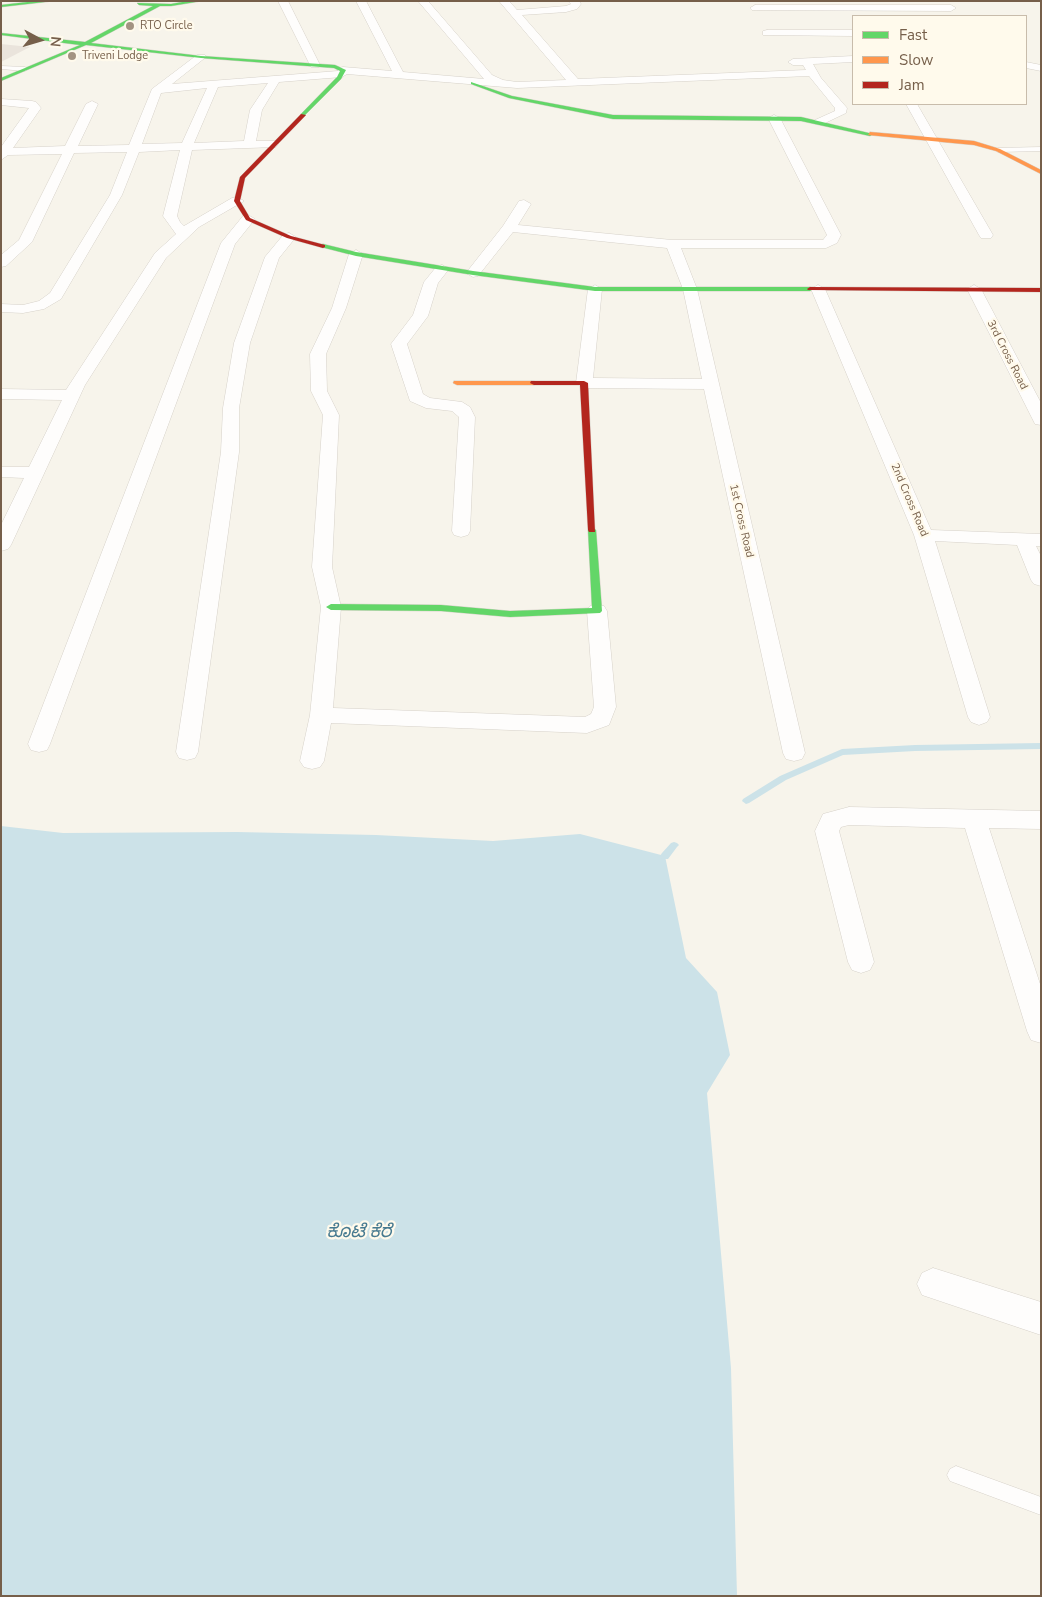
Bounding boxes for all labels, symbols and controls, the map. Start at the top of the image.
north arrow [15,15,65,65]
legend [852,15,1027,105]
place label: RTO Circle [140,19,193,33]
marker: RTO Circle [124,20,136,32]
text: Fast [899,25,927,45]
text: N [45,35,65,48]
place label: Triveni Lodge [82,49,148,63]
marker: Triveni Lodge [66,50,78,62]
text: Slow [899,50,933,70]
text: Jam [899,75,925,95]
street label: 3rd Cross Road [984,318,1030,392]
street label: 2nd Cross Road [888,461,930,539]
street label: 1st Cross Road [726,483,756,559]
water label: ಕೊಟೆ ಕೆರೆ [326,1222,392,1244]

